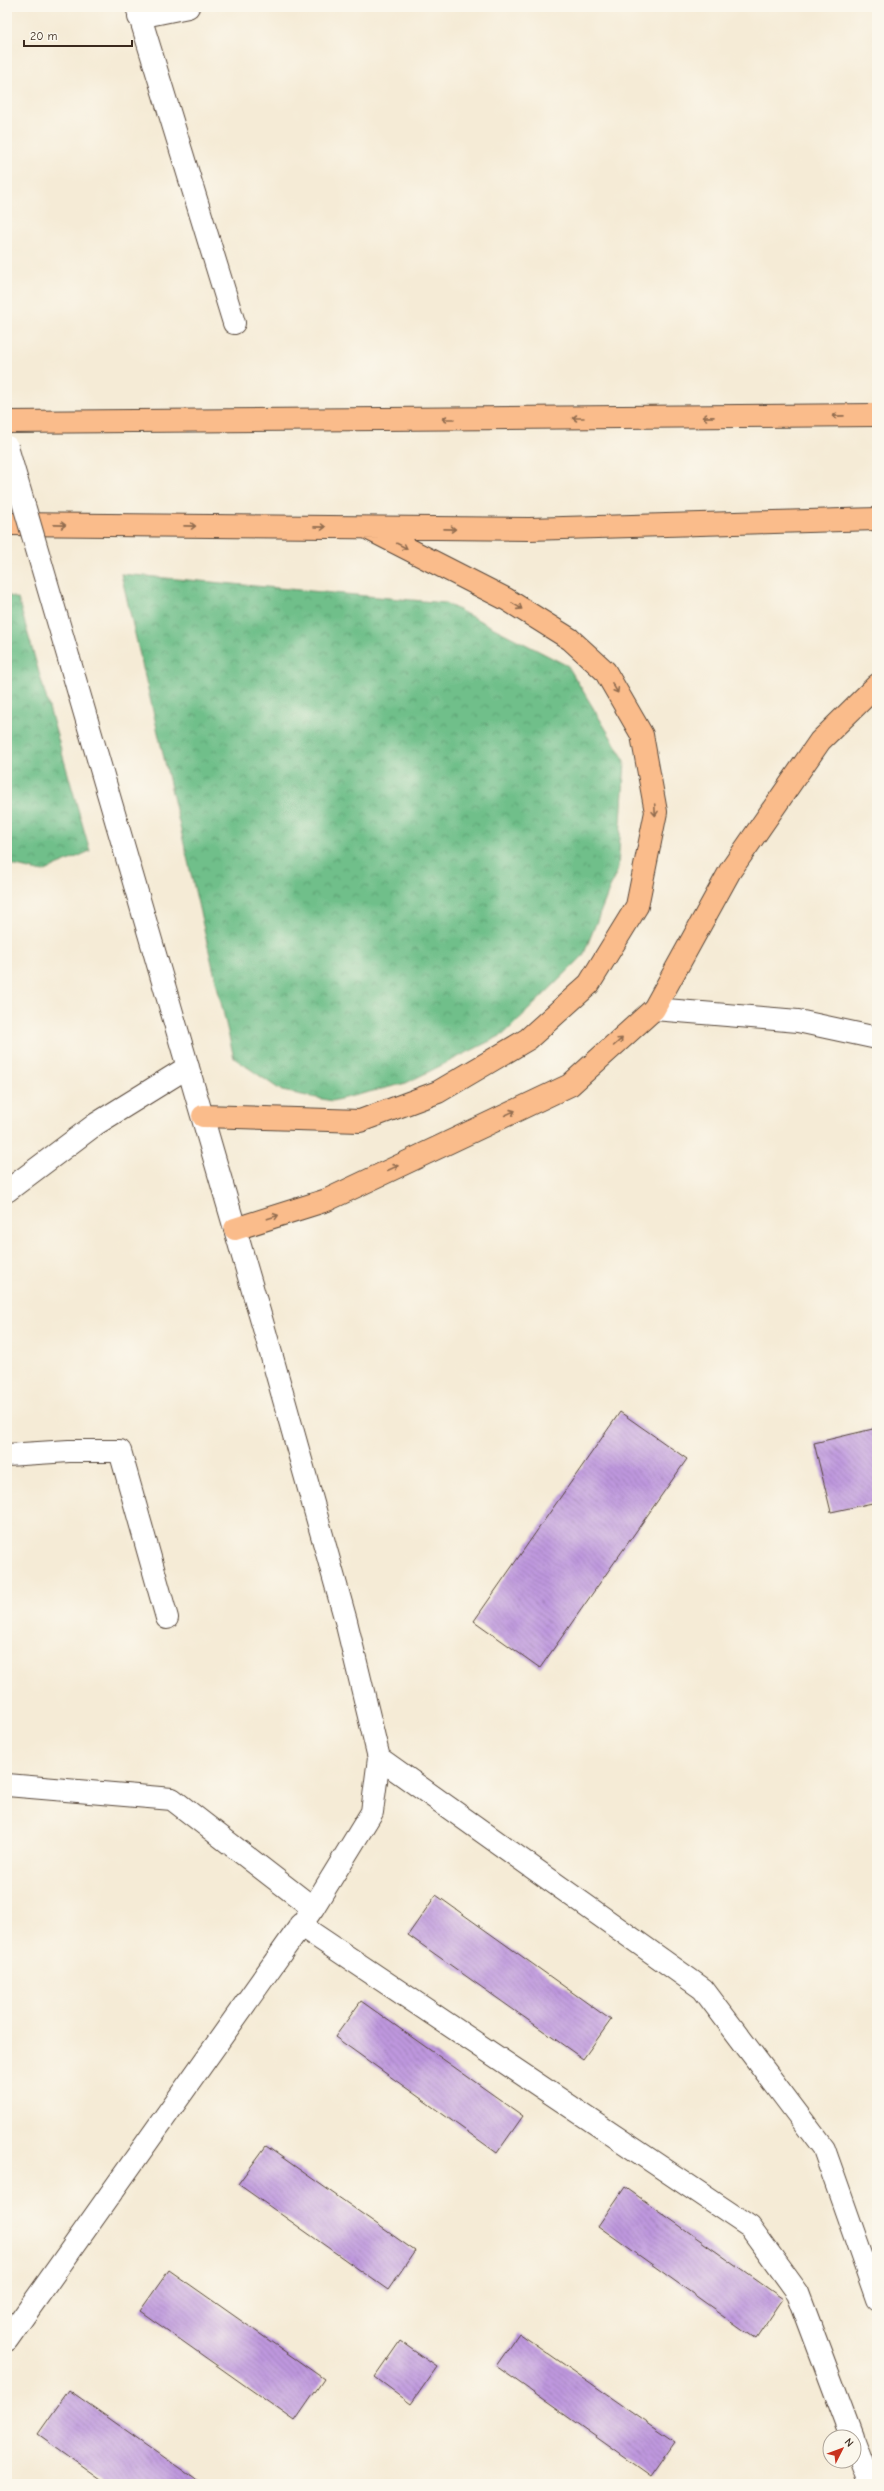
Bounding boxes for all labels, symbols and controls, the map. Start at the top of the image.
scale bar [24,22,132,48]
text: 20 m [30,29,58,43]
one-way arrow [832,412,845,420]
one-way arrow [702,413,715,421]
one-way arrow [572,414,585,422]
one-way arrow [442,415,455,423]
one-way arrow [53,521,66,528]
one-way arrow [183,522,196,530]
one-way arrow [313,523,326,531]
one-way arrow [443,525,456,533]
one-way arrow [395,542,407,550]
one-way arrow [511,602,522,610]
one-way arrow [612,682,619,694]
one-way arrow [651,803,659,816]
one-way arrow [612,1038,622,1047]
one-way arrow [504,1109,516,1116]
one-way arrow [386,1164,398,1171]
one-way arrow [266,1213,279,1220]
north arrow [822,2429,862,2469]
text: N [842,2436,856,2450]

